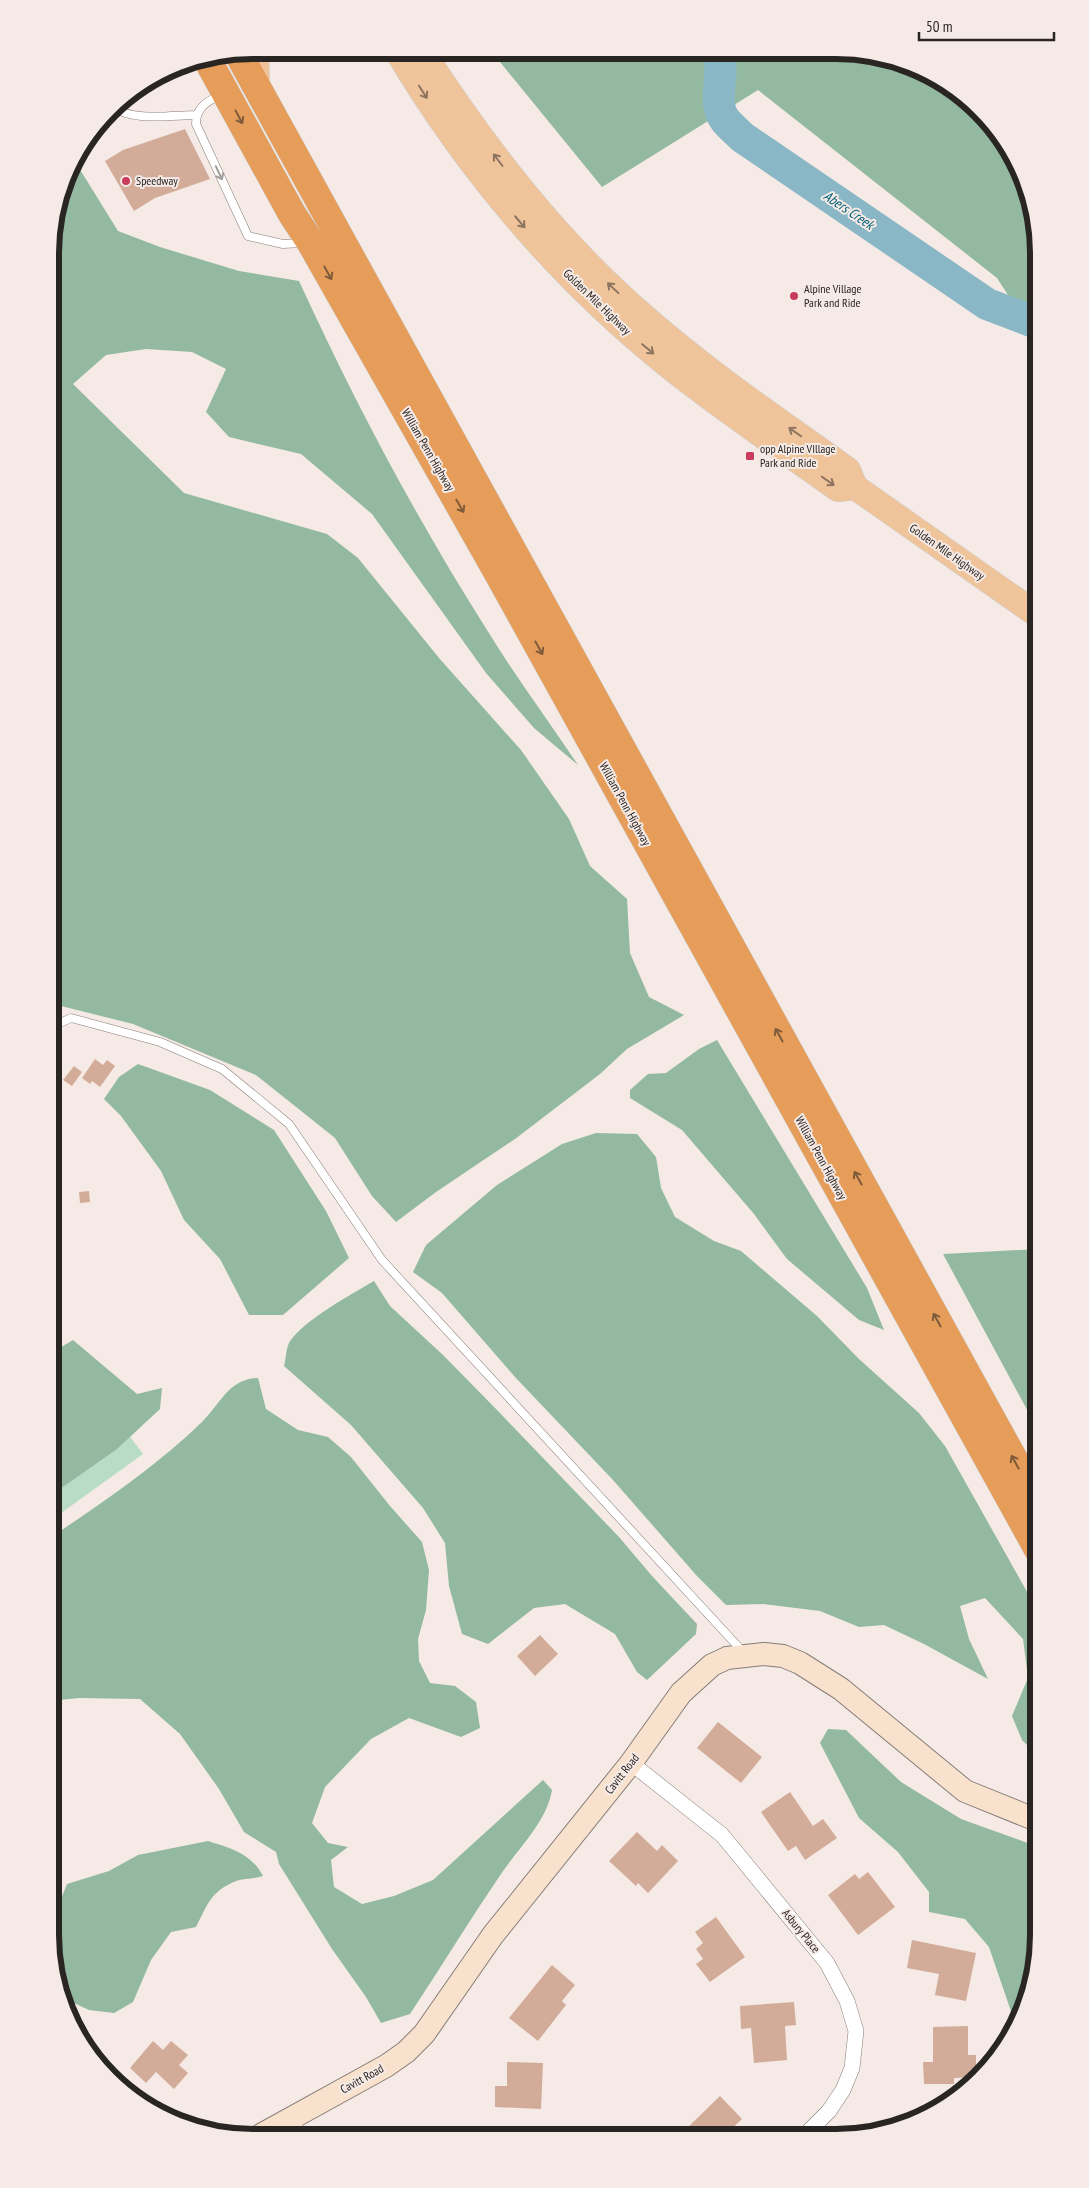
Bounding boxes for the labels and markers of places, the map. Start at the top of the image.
place label: Speedway [136,173,178,188]
marker: Speedway [120,175,132,187]
place label: Alpine Village Park and Ride [804,281,862,310]
marker: Alpine Village Park and Ride [788,290,800,302]
place label: opp Alpine VIllage Park and Ride [760,441,836,470]
marker: opp Alpine VIllage Park and Ride [744,450,756,462]

